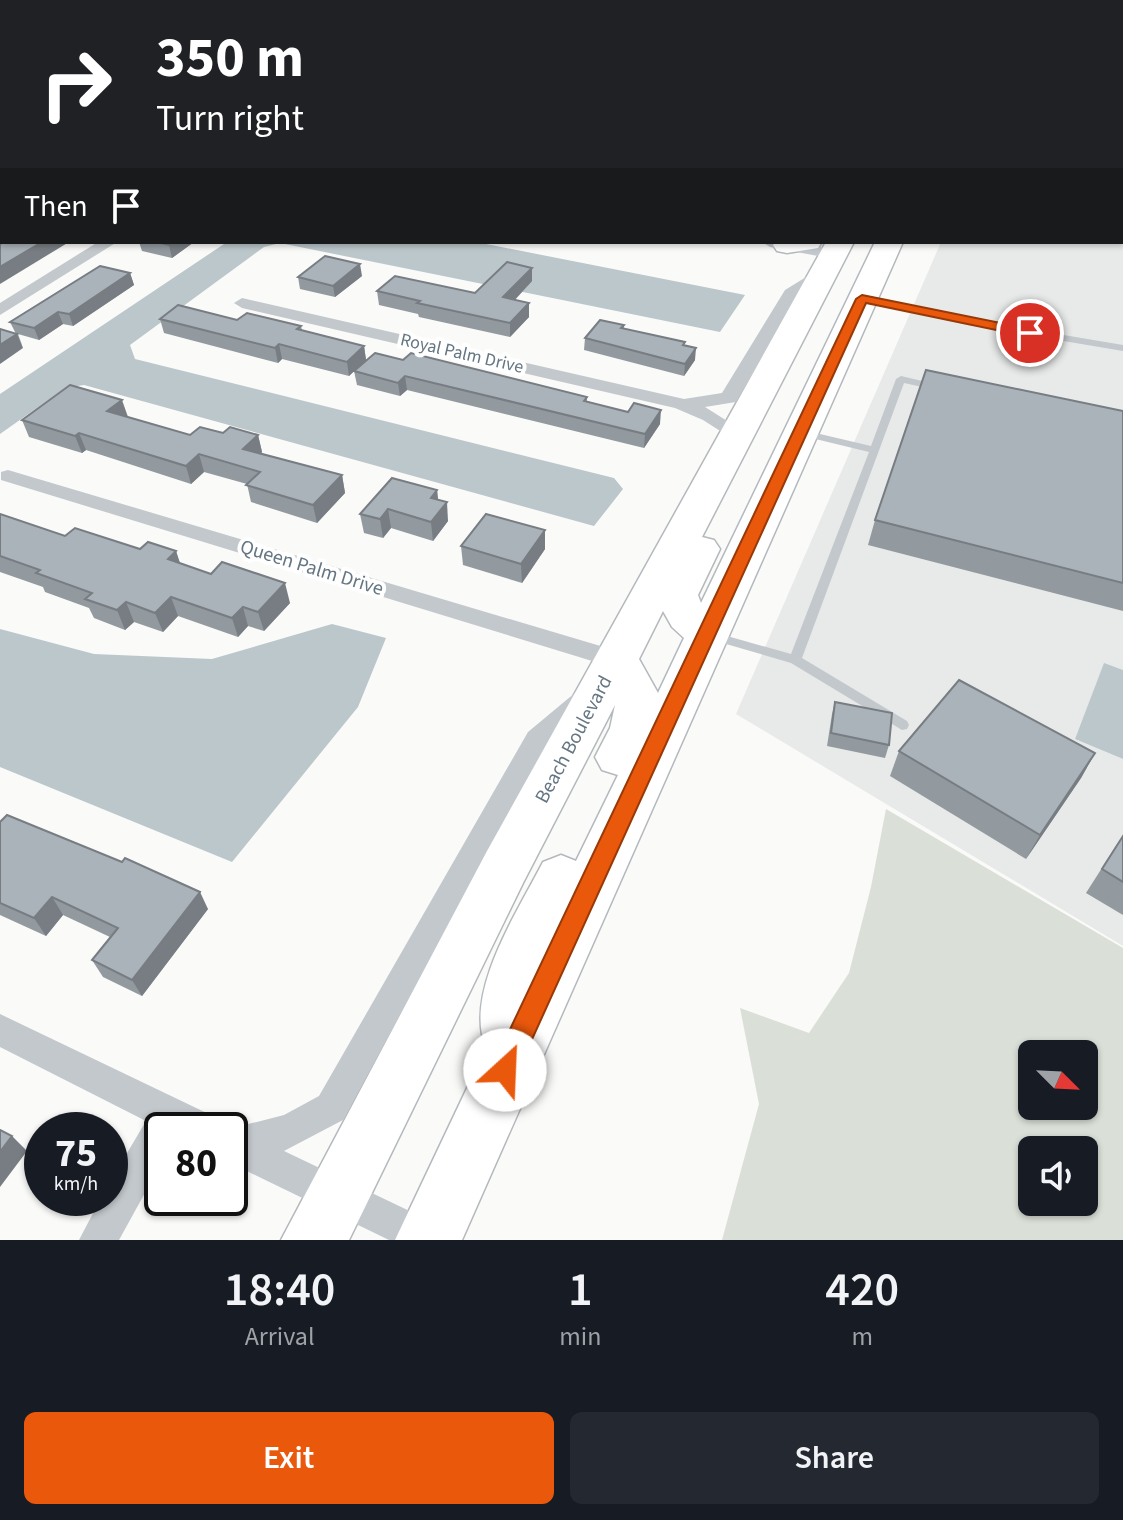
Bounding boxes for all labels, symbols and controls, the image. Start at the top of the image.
text: 350 m [156,19,304,98]
icon: right [24,32,128,136]
text: Turn right [156,93,304,144]
icon: arrive [104,184,148,228]
text: Then [24,185,88,228]
pin [996,299,1064,367]
icon: arrive [1008,311,1052,355]
street label: Royal Palm Drive [398,327,526,380]
street label: Queen Palm Drive [237,533,387,603]
street label: Beach Boulevard [528,671,619,808]
position arrow [463,1028,547,1112]
north arrow [1018,1040,1098,1120]
map controls [1018,1040,1098,1216]
speed limit sign: 80 [144,1112,248,1216]
text: 75 [55,1125,97,1182]
button: sound [1018,1136,1098,1216]
text: km/h [54,1170,98,1198]
text: 18:40 [224,1256,336,1324]
text: 1 [568,1256,593,1324]
text: 420 [825,1256,899,1324]
text: Arrival [245,1318,315,1355]
text: min [559,1318,601,1355]
text: m [851,1318,873,1355]
button: Exit [24,1412,554,1504]
button: Share [570,1412,1099,1504]

